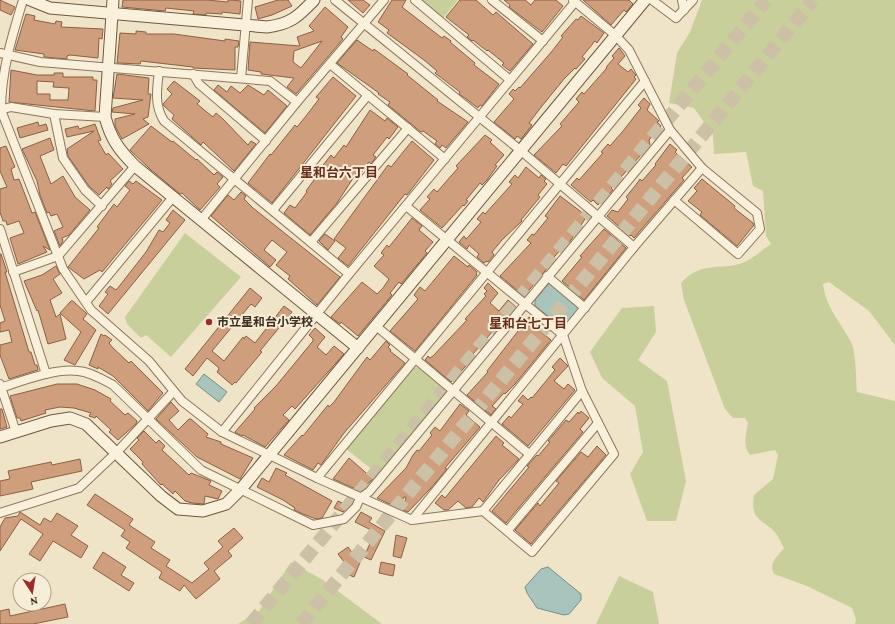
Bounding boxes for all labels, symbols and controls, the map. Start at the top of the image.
district label: 星和台六丁目 [300,165,378,180]
place label: 市立星和台小学校 [217,315,313,329]
district label: 星和台七丁目 [489,316,567,331]
marker: 市立星和台小学校 [204,317,214,327]
north arrow [12,572,52,612]
text: N [29,595,39,609]

